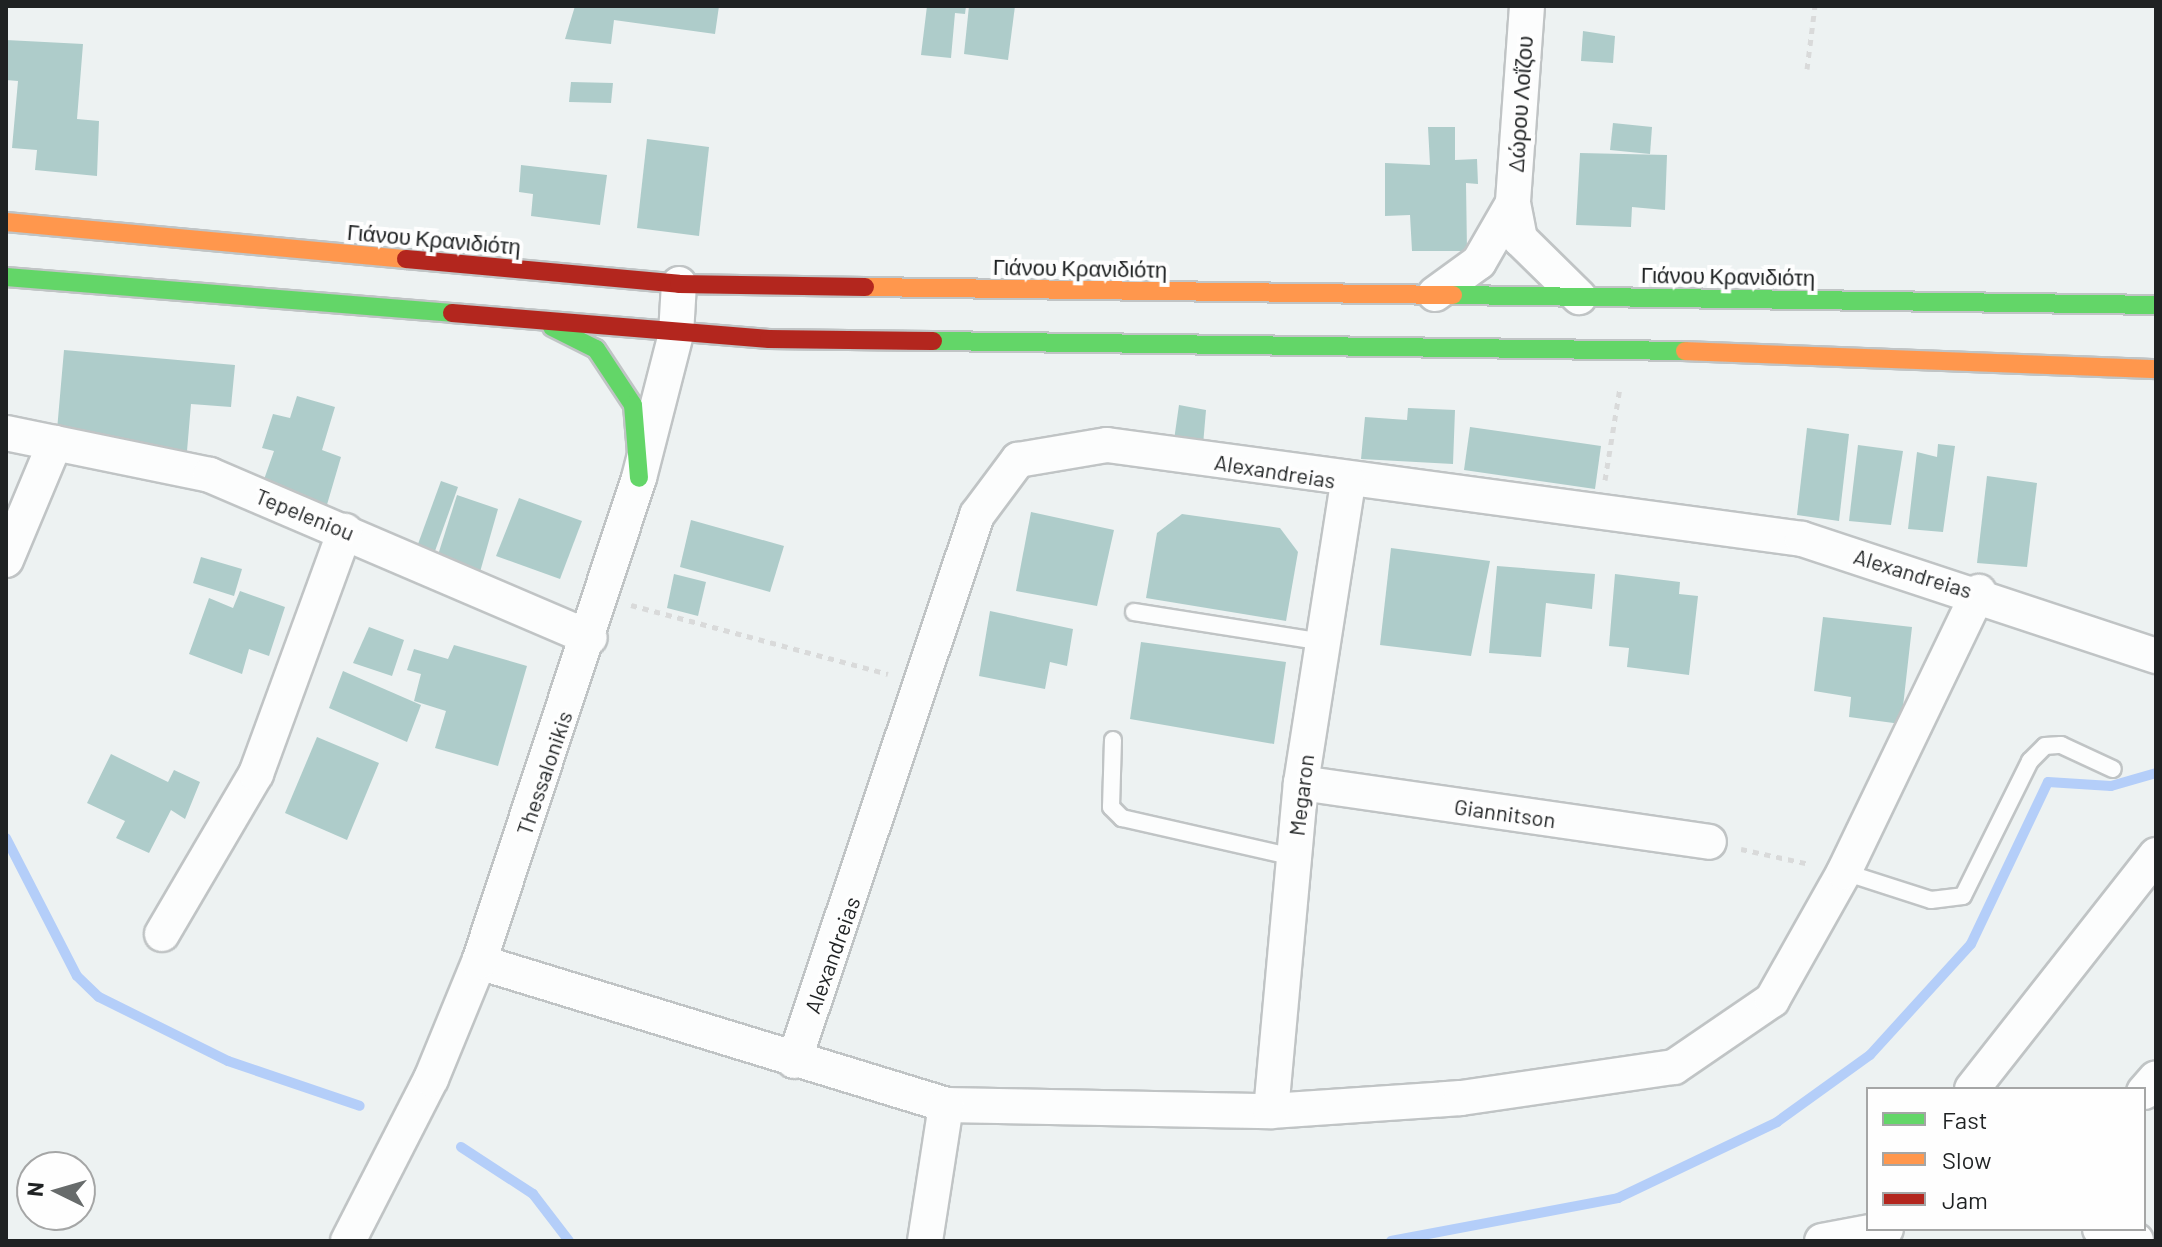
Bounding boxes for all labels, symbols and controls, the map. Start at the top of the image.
street label: Δώρου Λοΐζου [1502,35,1538,173]
street label: Γιάνου Κρανιδιότη [346,218,522,260]
street label: Γιάνου Κρανιδιότη [993,253,1167,283]
street label: Γιάνου Κρανιδιότη [1641,261,1815,291]
street label: Alexandreias [1213,448,1337,494]
street label: Tepeleniou [252,482,358,546]
street label: Alexandreias [1851,542,1975,604]
street label: Thessalonikis [510,707,578,839]
street label: Megaron [1283,753,1319,837]
street label: Giannitson [1453,793,1557,833]
street label: Alexandreias [799,893,865,1017]
legend [1866,1087,2146,1231]
text: Fast [1942,1105,1987,1134]
text: Slow [1942,1145,1991,1174]
north arrow [16,1151,96,1231]
text: N [20,1181,48,1198]
text: Jam [1942,1185,1988,1214]

